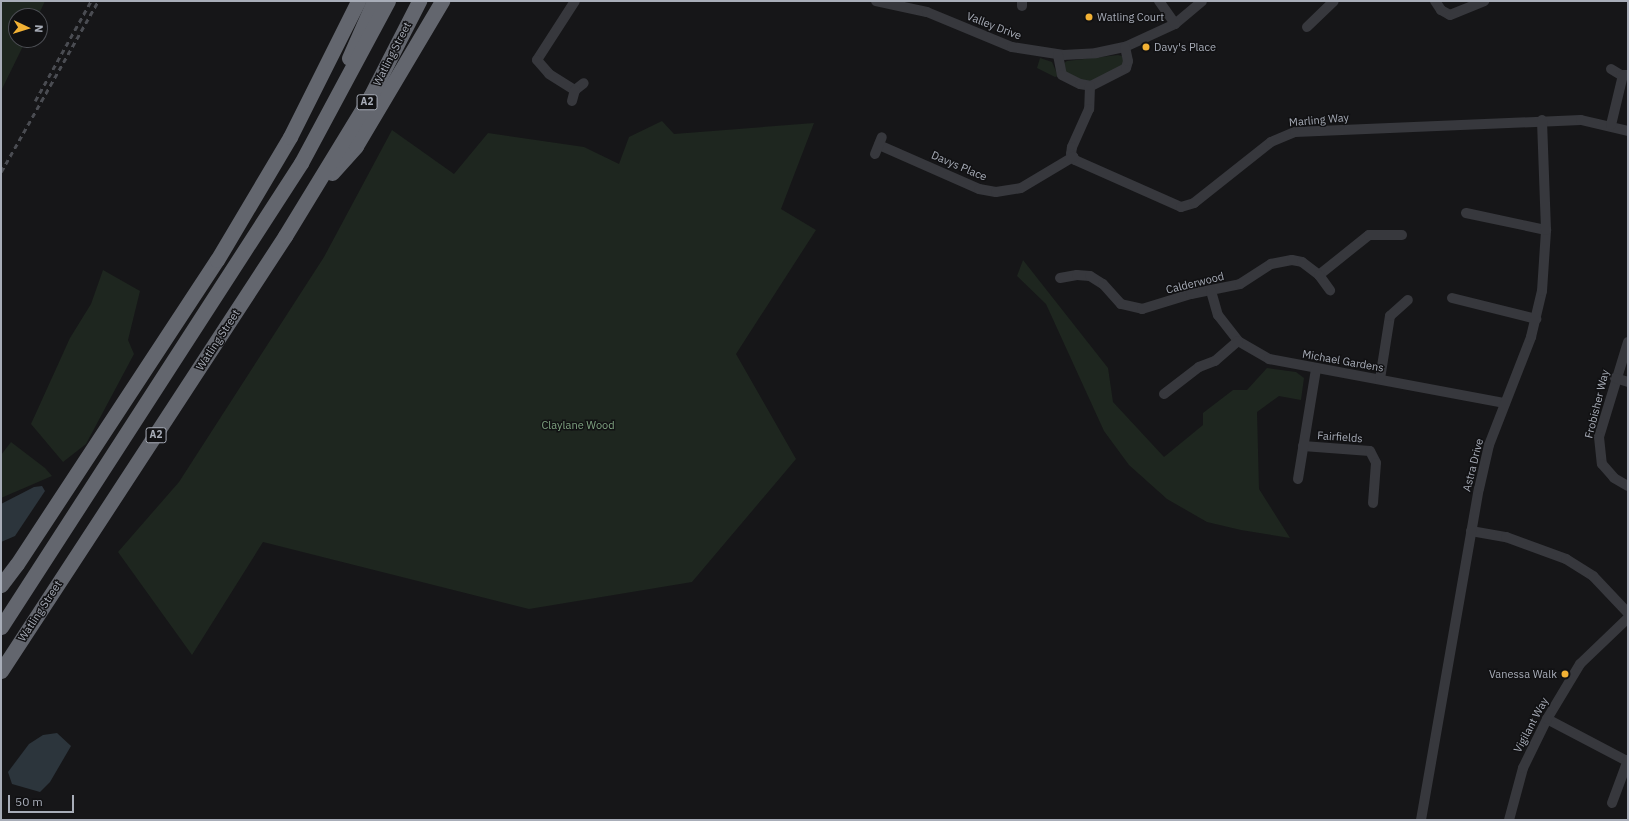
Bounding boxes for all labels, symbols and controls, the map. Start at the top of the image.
north arrow [8,8,48,48]
street label: Valley Drive [965,9,1023,43]
place label: Watling Court [1097,10,1164,24]
marker: Watling Court [1084,12,1094,22]
street label: Watling Street [370,20,414,88]
text: N [32,24,46,33]
place label: Davy's Place [1154,40,1216,54]
marker: Davy's Place [1141,42,1151,52]
road number: A2 [356,94,378,110]
street label: Marling Way [1288,111,1350,129]
street label: Davys Place [929,148,989,184]
street label: Calderwood [1165,269,1225,297]
street label: Watling Street [193,307,243,373]
street label: Michael Gardens [1301,347,1385,375]
street label: Frobisher Way [1582,368,1612,440]
park label: Claylane Wood [541,418,615,432]
road number: A2 [145,427,167,443]
street label: Fairfields [1317,429,1363,445]
street label: Astra Drive [1460,437,1486,493]
street label: Watling Street [15,578,65,644]
place label: Vanessa Walk [1489,667,1557,681]
marker: Vanessa Walk [1560,669,1570,679]
street label: Vigilant Way [1511,695,1551,755]
scale bar [10,787,76,813]
text: 50 m [15,794,43,809]

